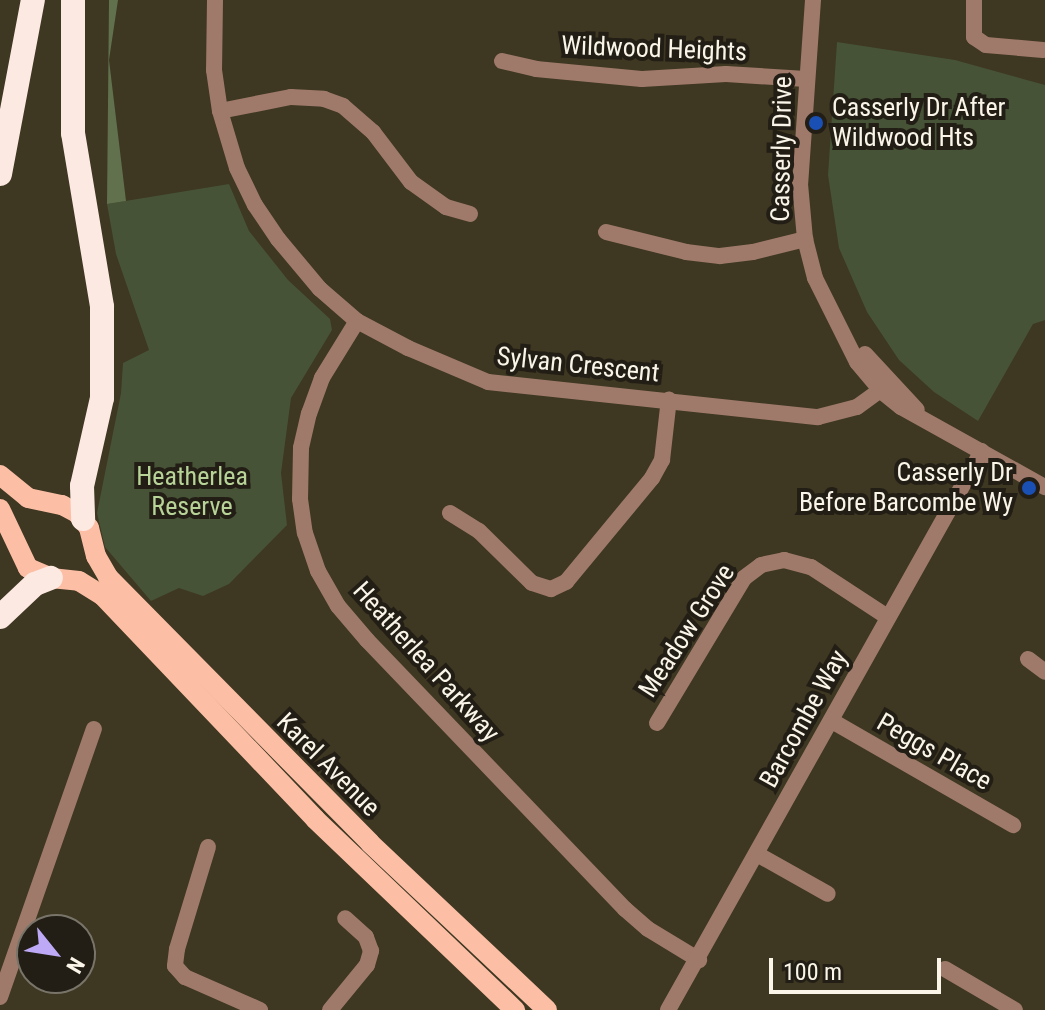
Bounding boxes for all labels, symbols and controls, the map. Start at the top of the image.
street label: Wildwood Heights [561,30,747,68]
street label: Casserly Drive [765,76,799,222]
place label: Casserly Dr After Wildwood Hts [832,92,1006,154]
marker: Casserly Dr After Wildwood Hts [807,114,825,132]
street label: Sylvan Crescent [495,341,661,389]
place label: Casserly Dr Before Barcombe Wy [799,457,1013,518]
park label: Heatherlea Reserve [136,461,248,522]
marker: Casserly Dr Before Barcombe Wy [1020,479,1038,497]
street label: Meadow Grove [632,559,742,703]
street label: Heatherlea Parkway [346,576,506,748]
street label: Barcombe Way [753,645,855,793]
street label: Karel Avenue [270,707,386,823]
street label: Peggs Place [871,707,997,797]
north arrow [16,914,96,994]
scale bar [773,942,945,992]
text: N [61,953,90,977]
text: 100 m [783,958,842,986]

